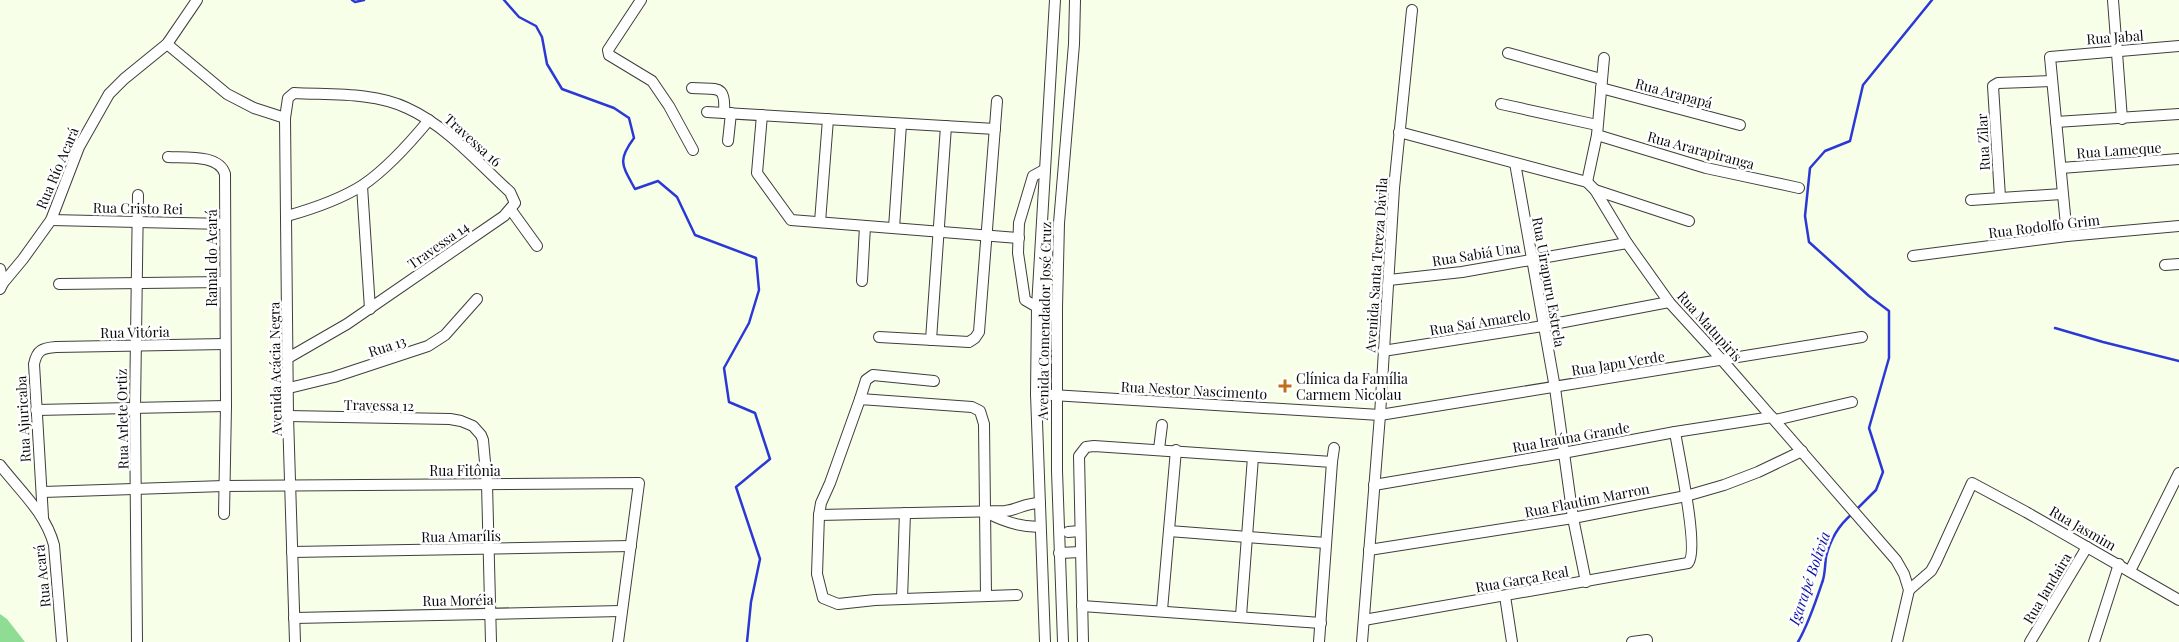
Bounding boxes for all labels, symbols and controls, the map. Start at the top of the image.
street label: Rua Jabal [2086,26,2144,48]
street label: Rua Arapapá [1633,74,1715,112]
street label: Travessa 16 [440,109,506,171]
street label: Rua Zilar [1972,112,1994,171]
street label: Rua Río Acará [31,124,83,212]
street label: Rua Ararapiranga [1645,127,1757,173]
street label: Rua Lameque [2076,138,2162,162]
street label: Avenida Santa Tereza Dávila [1360,177,1392,354]
street label: Rua Cristo Rei [93,198,183,218]
street label: Ramal do Acará [202,209,221,307]
street label: Rua Rodolfo Grim [1987,210,2101,242]
street label: Rua Uirapuru Estrela [1528,215,1570,349]
street label: Travessa 14 [404,217,472,273]
street label: Avenida Comendador José Cruz [1033,221,1055,421]
street label: Rua Sabiá Una [1431,238,1521,270]
street label: Rua Matupiris [1673,287,1747,365]
street label: Avenida Acácia Negra [264,302,286,437]
street label: Rua Saí Amarelo [1428,305,1532,339]
street label: Rua Vitória [100,322,170,342]
street label: Rua 13 [366,331,408,361]
street label: Rua Japu Verde [1570,346,1666,380]
street label: Rua Arlete Ortiz [112,368,132,469]
place label: Clínica da Família Carmem Nicolau [1296,369,1408,404]
street label: Rua Ajuricaba [11,375,35,463]
street label: Rua Nestor Nascimento [1120,377,1268,403]
marker: Clínica da Família Carmem Nicolau [1278,379,1292,393]
street label: Travessa 12 [344,395,415,415]
street label: Rua Iraúna Grande [1511,417,1631,457]
street label: Rua Fitônia [429,461,501,480]
street label: Rua Flautim Marron [1523,478,1652,521]
street label: Rua Jasmim [2046,501,2120,555]
street label: Rua Amarílis [421,526,501,546]
water label: Igarapé Bolívia [1783,528,1834,628]
street label: Rua Acará [29,544,55,608]
street label: Rua Jandaira [2018,549,2076,627]
street label: Rua Garça Real [1474,561,1570,597]
street label: Rua Moréia [422,590,494,610]

